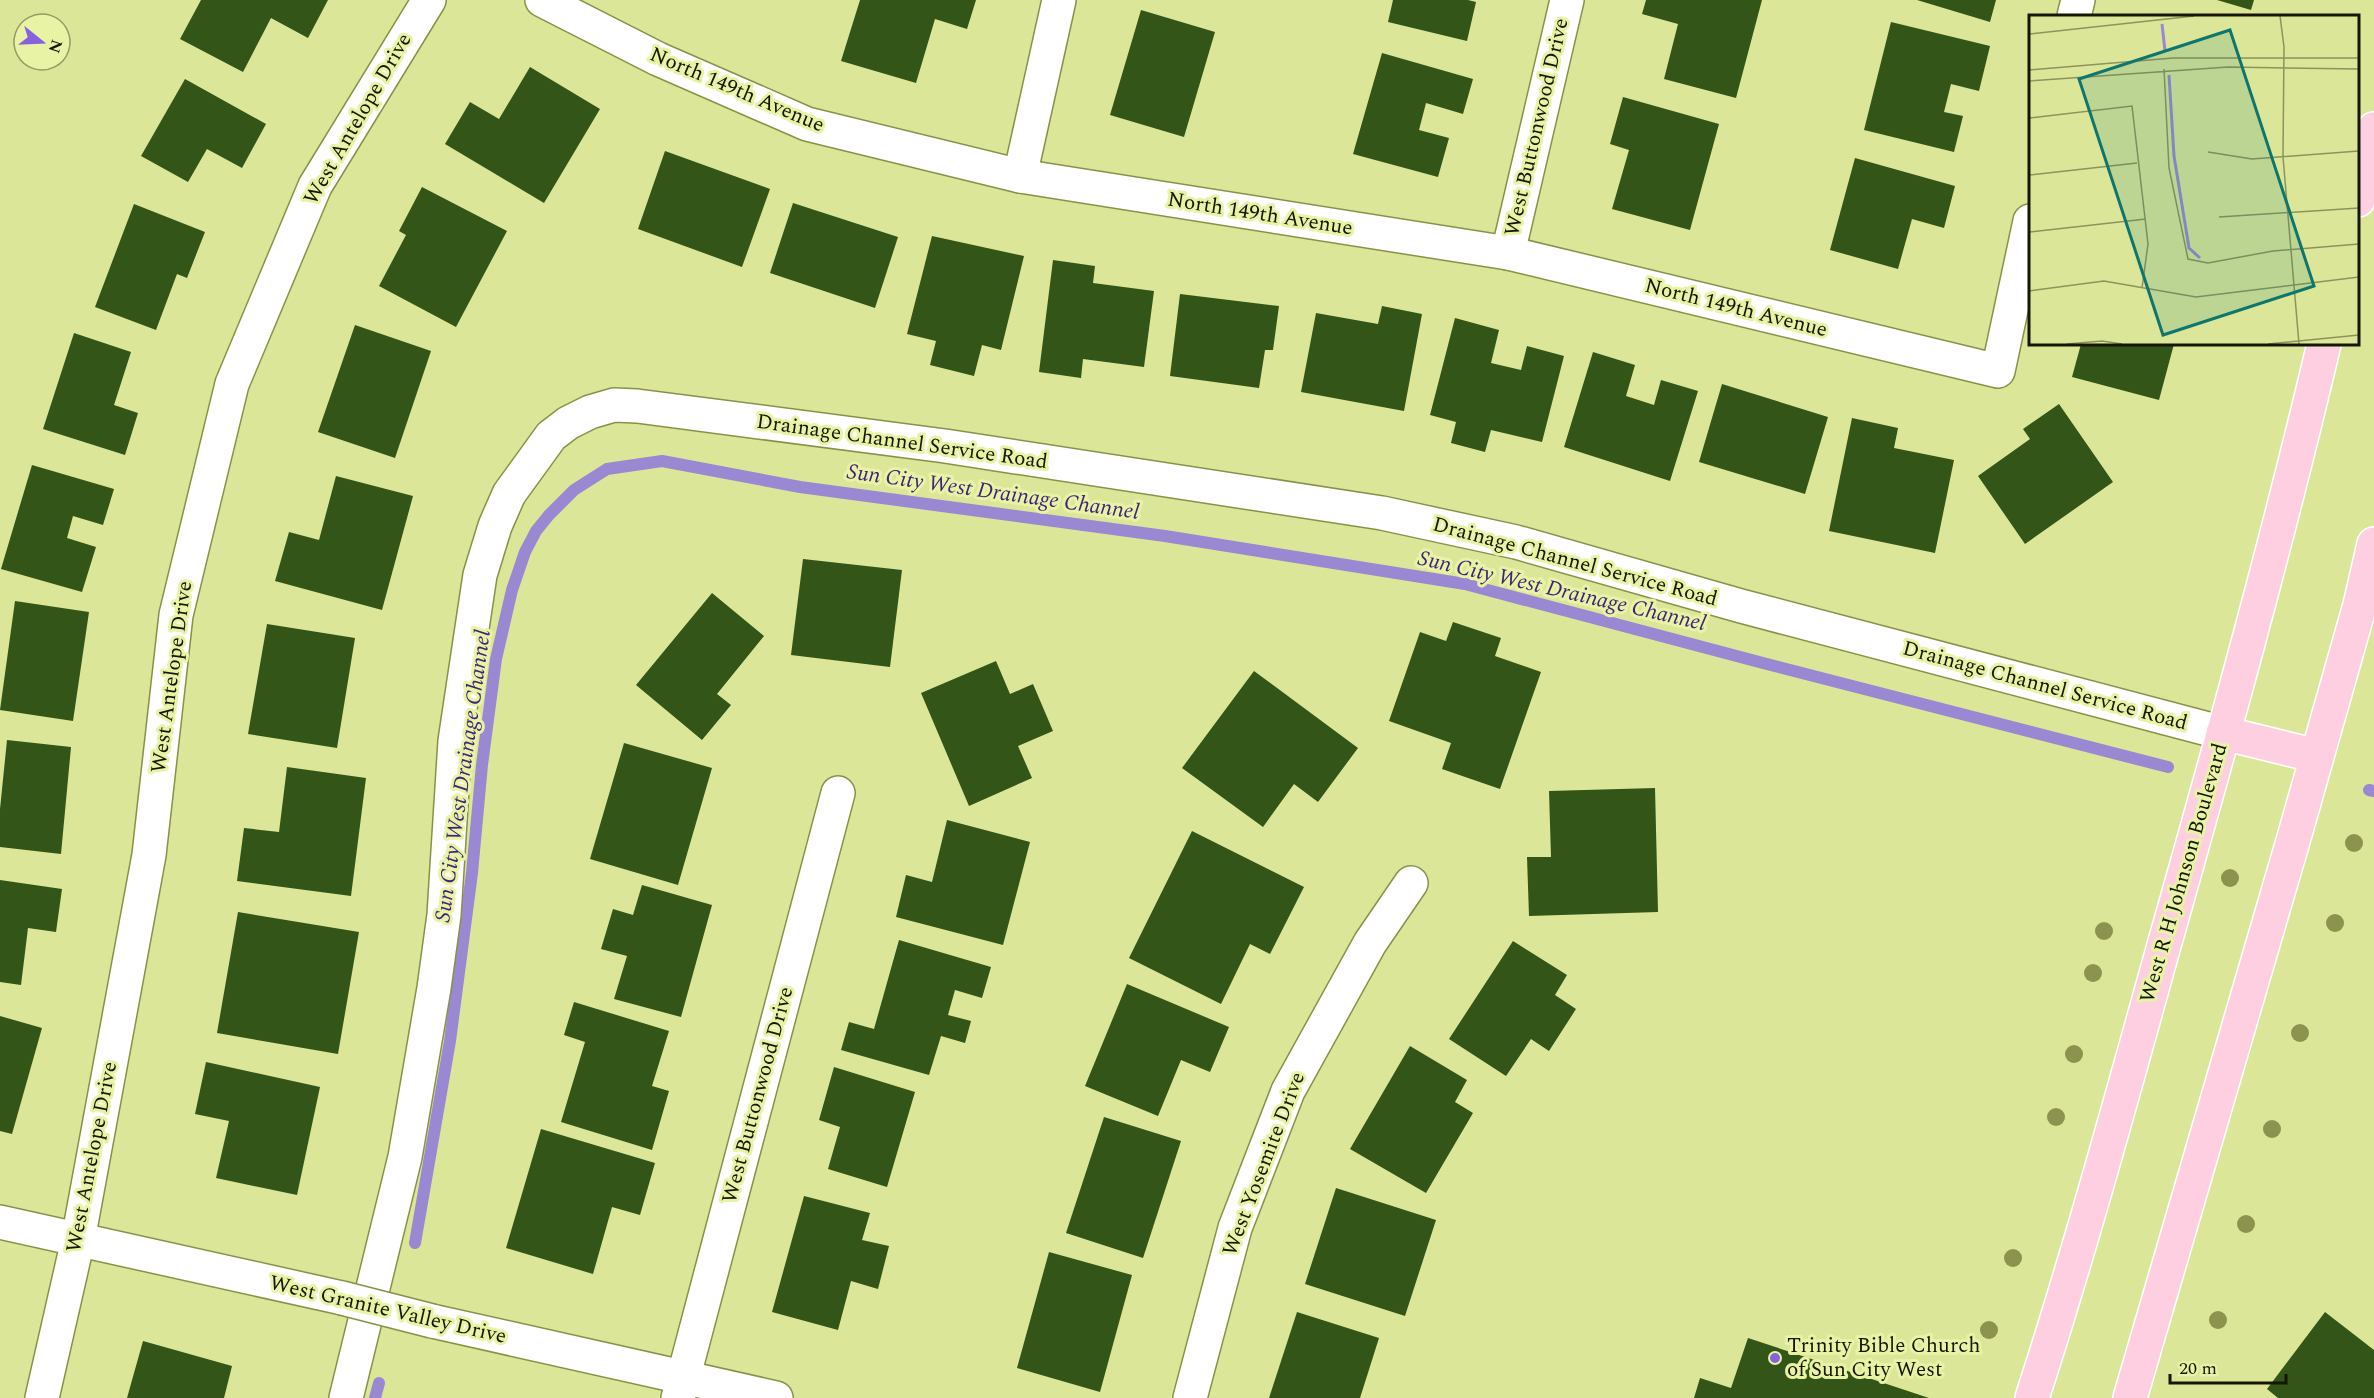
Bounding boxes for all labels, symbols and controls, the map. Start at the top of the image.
north arrow [12,12,72,72]
street label: West Buttonwood Drive [1496,15,1578,239]
inset map [2029,15,2359,345]
street label: West Antelope Drive [296,27,420,211]
text: N [42,36,69,56]
street label: North 149th Avenue [645,39,829,141]
street label: North 149th Avenue [1165,184,1355,244]
street label: North 149th Avenue [1641,270,1831,346]
street label: Drainage Channel Service Road [754,406,1050,478]
water label: Sun City West Drainage Channel [845,455,1142,529]
street label: Drainage Channel Service Road [1429,509,1721,615]
water label: Sun City West Drainage Channel [1415,542,1710,640]
street label: West Antelope Drive [143,579,201,775]
water label: Sun City West Drainage Channel [426,627,500,924]
street label: Drainage Channel Service Road [1899,633,2191,739]
street label: West R H Johnson Boulevard [2132,739,2236,1007]
street label: West Buttonwood Drive [714,983,802,1207]
street label: West Antelope Drive [58,1059,126,1255]
street label: West Yosemite Drive [1214,1067,1314,1261]
street label: West Granite Valley Drive [266,1267,510,1353]
place label: Trinity Bible Church of Sun City West [1787,1330,1981,1386]
scale bar [2170,1347,2286,1385]
marker: Trinity Bible Church of Sun City West [1768,1351,1782,1365]
text: 20 m [2179,1355,2217,1382]

